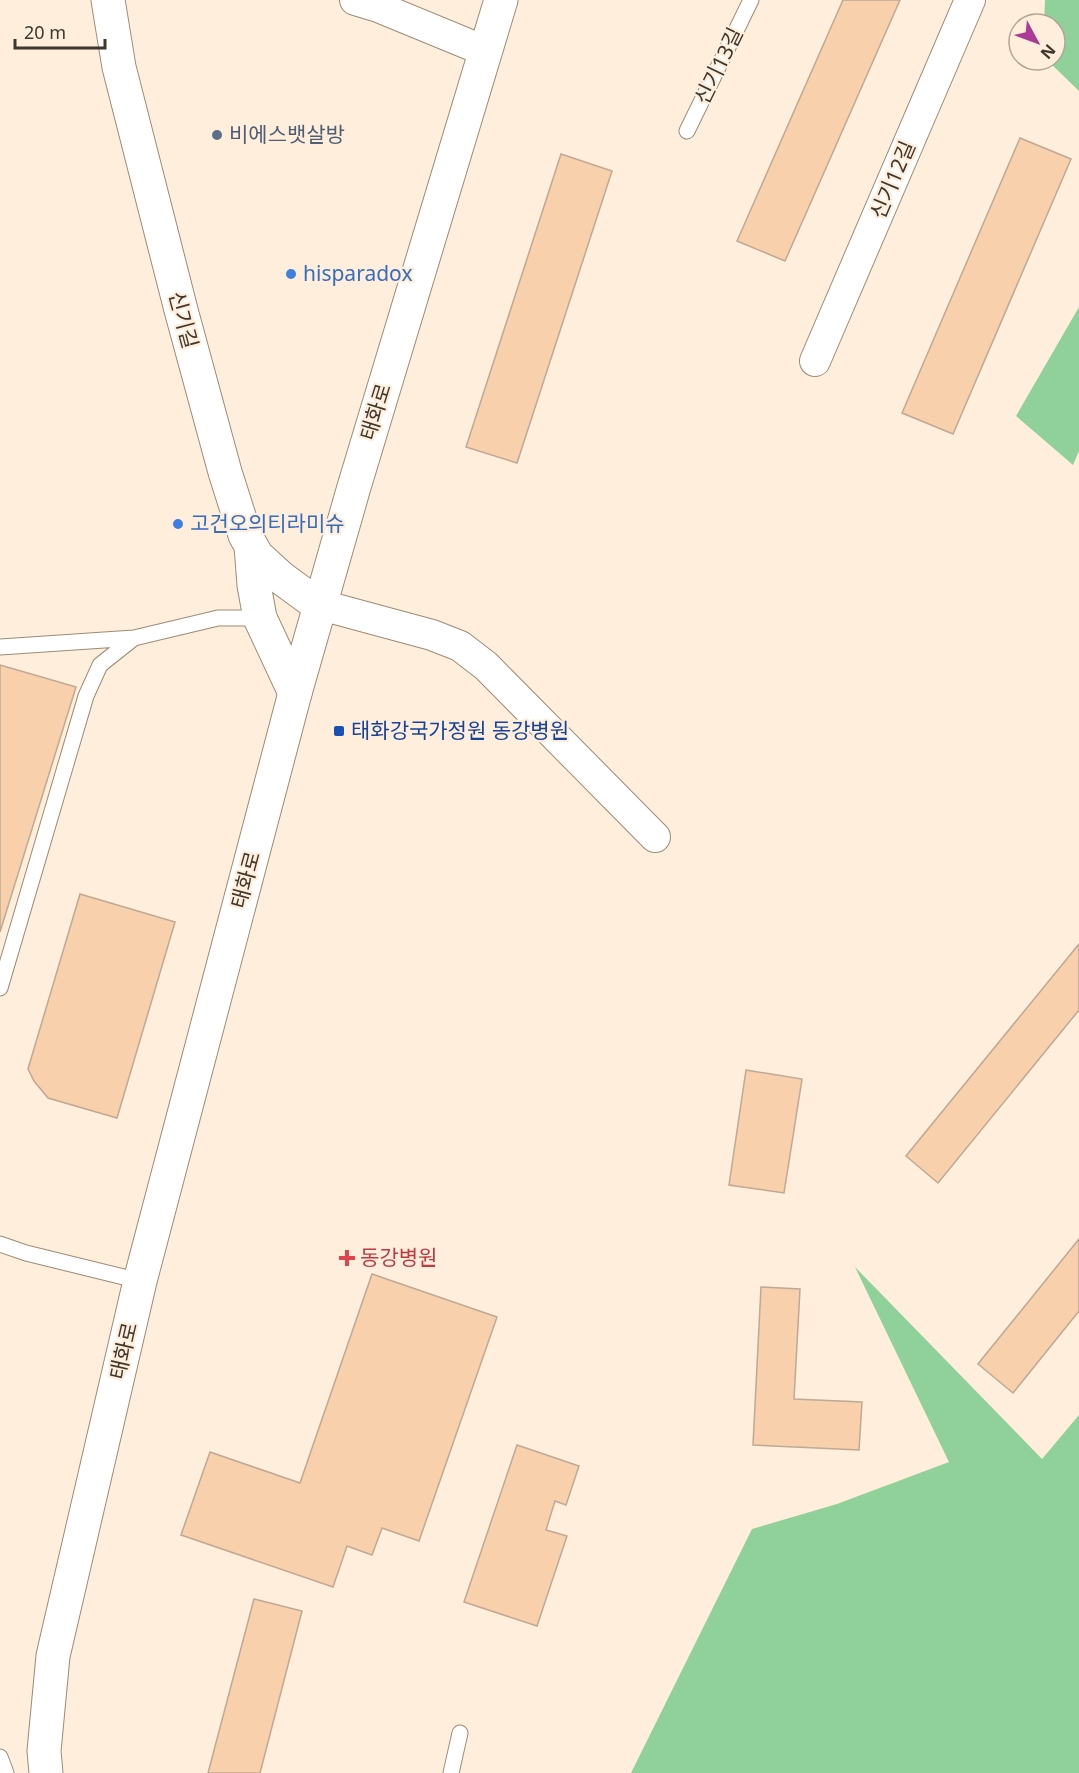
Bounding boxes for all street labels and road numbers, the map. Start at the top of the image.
street label: 신기13길 [688,23,749,109]
street label: 신기12길 [863,136,921,223]
street label: 신기길 [163,288,205,351]
street label: 태화로 [353,380,397,444]
street label: 태화로 [224,848,266,911]
street label: 태화로 [103,1319,143,1382]

